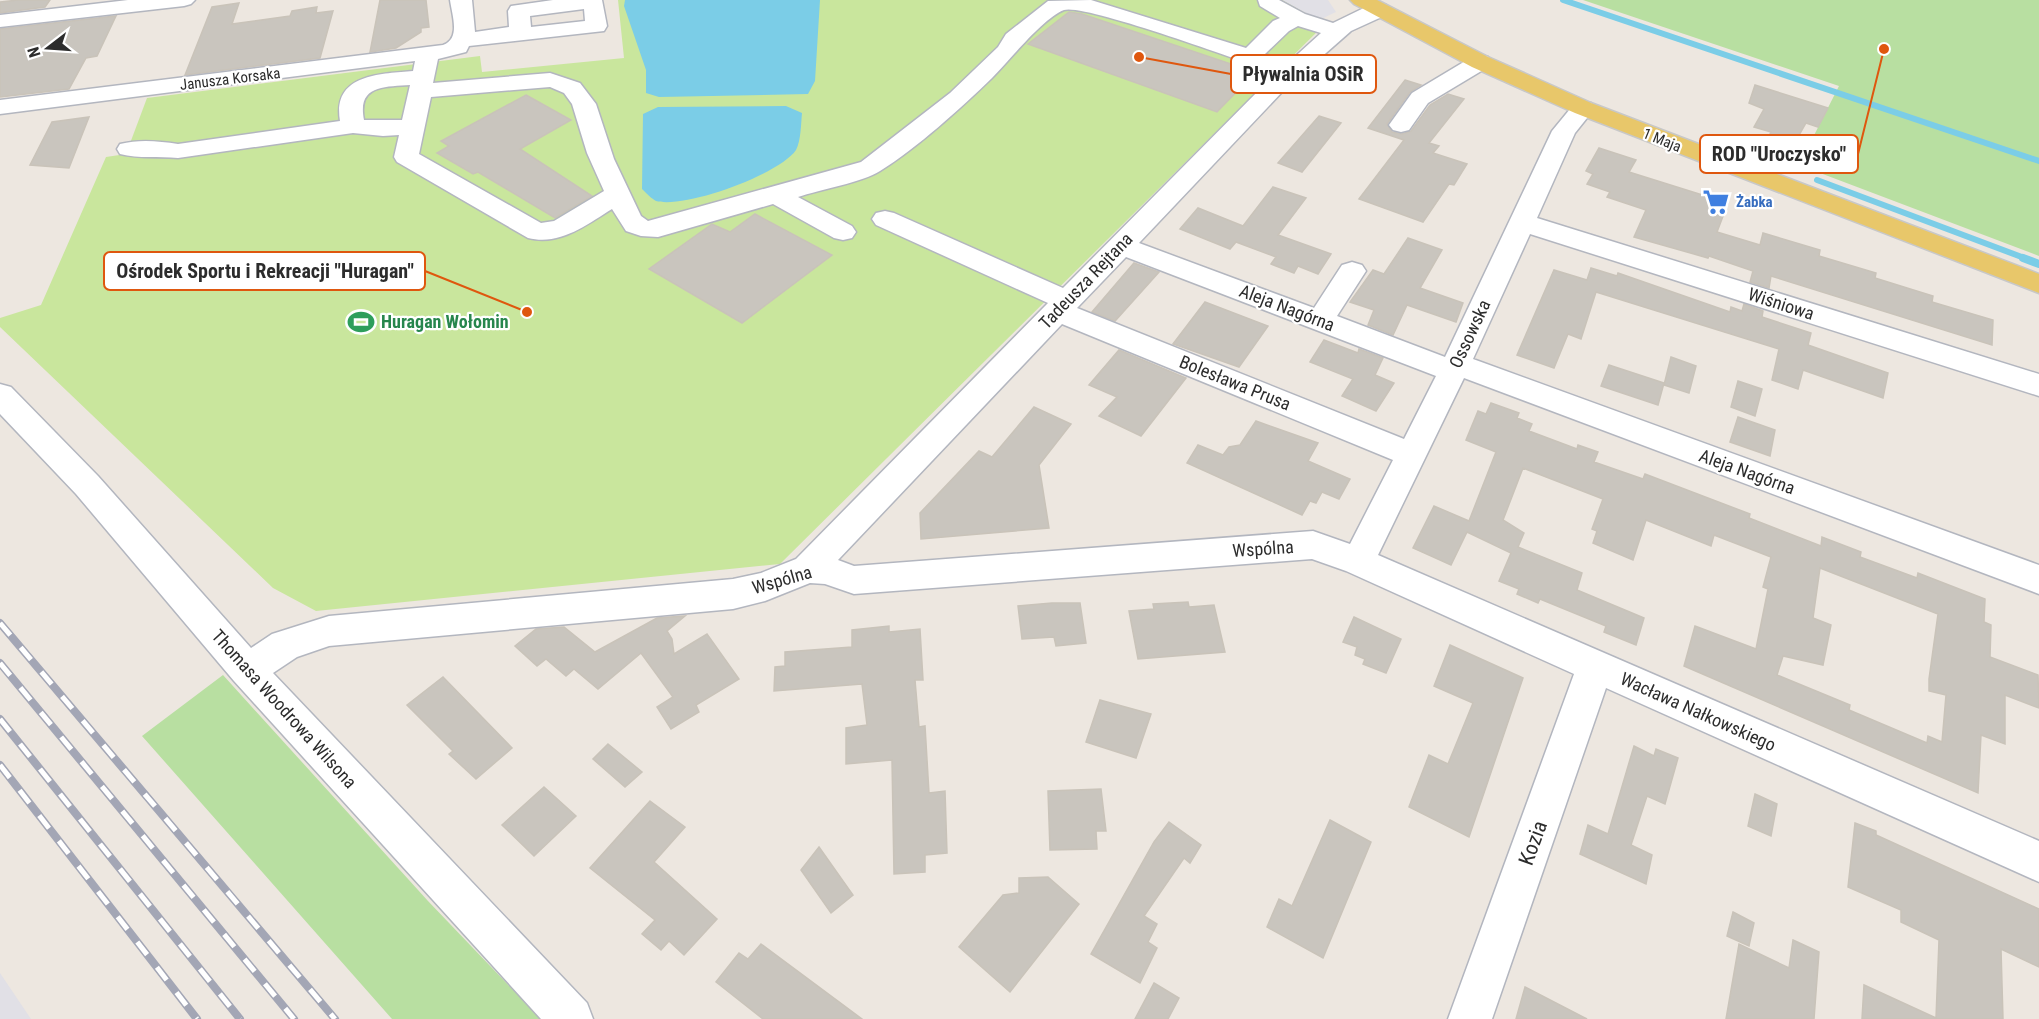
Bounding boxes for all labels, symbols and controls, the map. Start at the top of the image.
north arrow [18,18,78,78]
text: N [24,45,45,60]
callout: Pływalnia OSiR [1231,55,1376,93]
text: Pływalnia OSiR [1243,62,1364,86]
street label: Janusza Korsaka [179,64,281,94]
street label: 1 Maja [1640,124,1684,156]
callout: ROD "Uroczysko" [1700,135,1858,173]
text: ROD "Uroczysko" [1712,142,1846,166]
supermarket icon: Żabka [1701,187,1731,217]
place label: Żabka [1736,193,1773,211]
street label: Tadeusza Rejtana [1035,228,1137,333]
callout: Ośrodek Sportu i Rekreacji "Huragan" [104,252,425,290]
text: Ośrodek Sportu i Rekreacji "Huragan" [116,259,414,283]
street label: Aleja Nagórna [1237,280,1338,335]
street label: Wiśniowa [1745,283,1817,324]
street label: Ossowska [1445,296,1494,371]
sports icon: Huragan Wołomin [346,307,376,337]
place label: Huragan Wołomin [381,311,509,332]
street label: Bolesława Prusa [1176,351,1294,414]
street label: Aleja Nagórna [1696,445,1798,499]
street label: Wspólna [1232,536,1294,561]
street label: Wspólna [749,561,814,598]
street label: Thomasa Woodrowa Wilsona [208,625,361,792]
street label: Wacława Nałkowskiego [1617,668,1779,755]
street label: Kozia [1514,817,1552,869]

